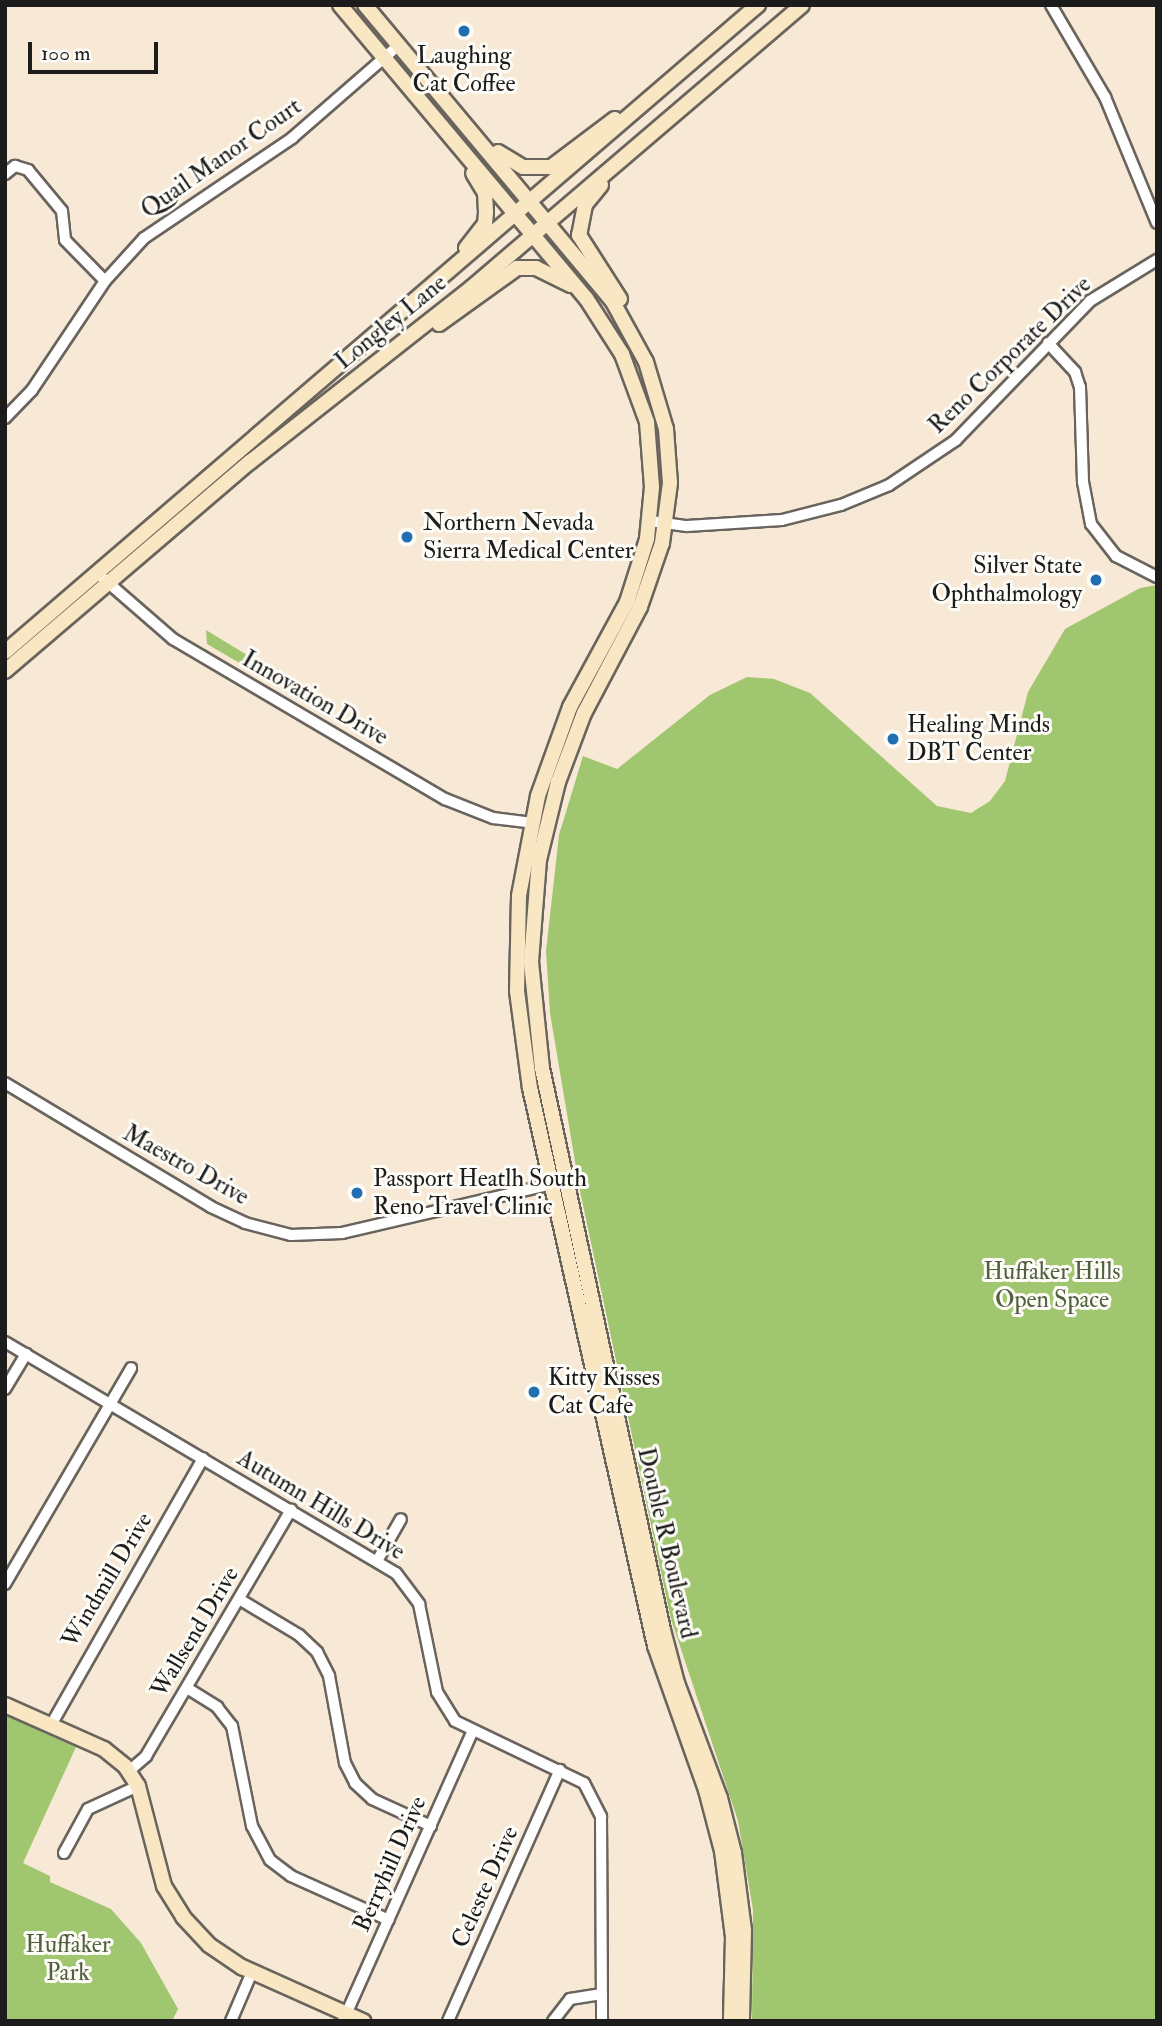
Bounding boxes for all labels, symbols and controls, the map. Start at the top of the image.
marker: Laughing Cat Coffee [456,23,472,39]
scale bar [32,28,161,72]
text: 100 m [41,40,91,67]
place label: Laughing Cat Coffee [412,42,516,98]
street label: Quail Manor Court [135,92,307,224]
street label: Longley Lane [330,268,452,376]
street label: Reno Corporate Drive [923,270,1097,440]
place label: Northern Nevada Sierra Medical Center [423,509,634,565]
marker: Northern Nevada Sierra Medical Center [397,527,417,547]
place label: Silver State Ophthalmology [931,552,1082,608]
marker: Silver State Ophthalmology [1088,572,1104,588]
street label: Innovation Drive [237,645,393,751]
place label: Healing Minds DBT Center [907,711,1050,767]
marker: Healing Minds DBT Center [885,731,901,747]
street label: Maestro Drive [118,1119,254,1211]
place label: Passport Heatlh South Reno Travel Clinic [373,1165,587,1221]
marker: Passport Heatlh South Reno Travel Clinic [347,1183,367,1203]
park label: Huffaker Hills Open Space [983,1258,1121,1314]
place label: Kitty Kisses Cat Cafe [548,1364,660,1420]
marker: Kitty Kisses Cat Cafe [526,1384,542,1400]
street label: Autumn Hills Drive [232,1444,410,1566]
street label: Double R Boulevard [631,1445,703,1641]
street label: Windmill Drive [55,1507,159,1653]
street label: Wallsend Drive [145,1562,245,1702]
street label: Berryhill Drive [347,1792,433,1936]
street label: Celeste Drive [445,1822,525,1952]
park label: Huffaker Park [25,1931,111,1987]

